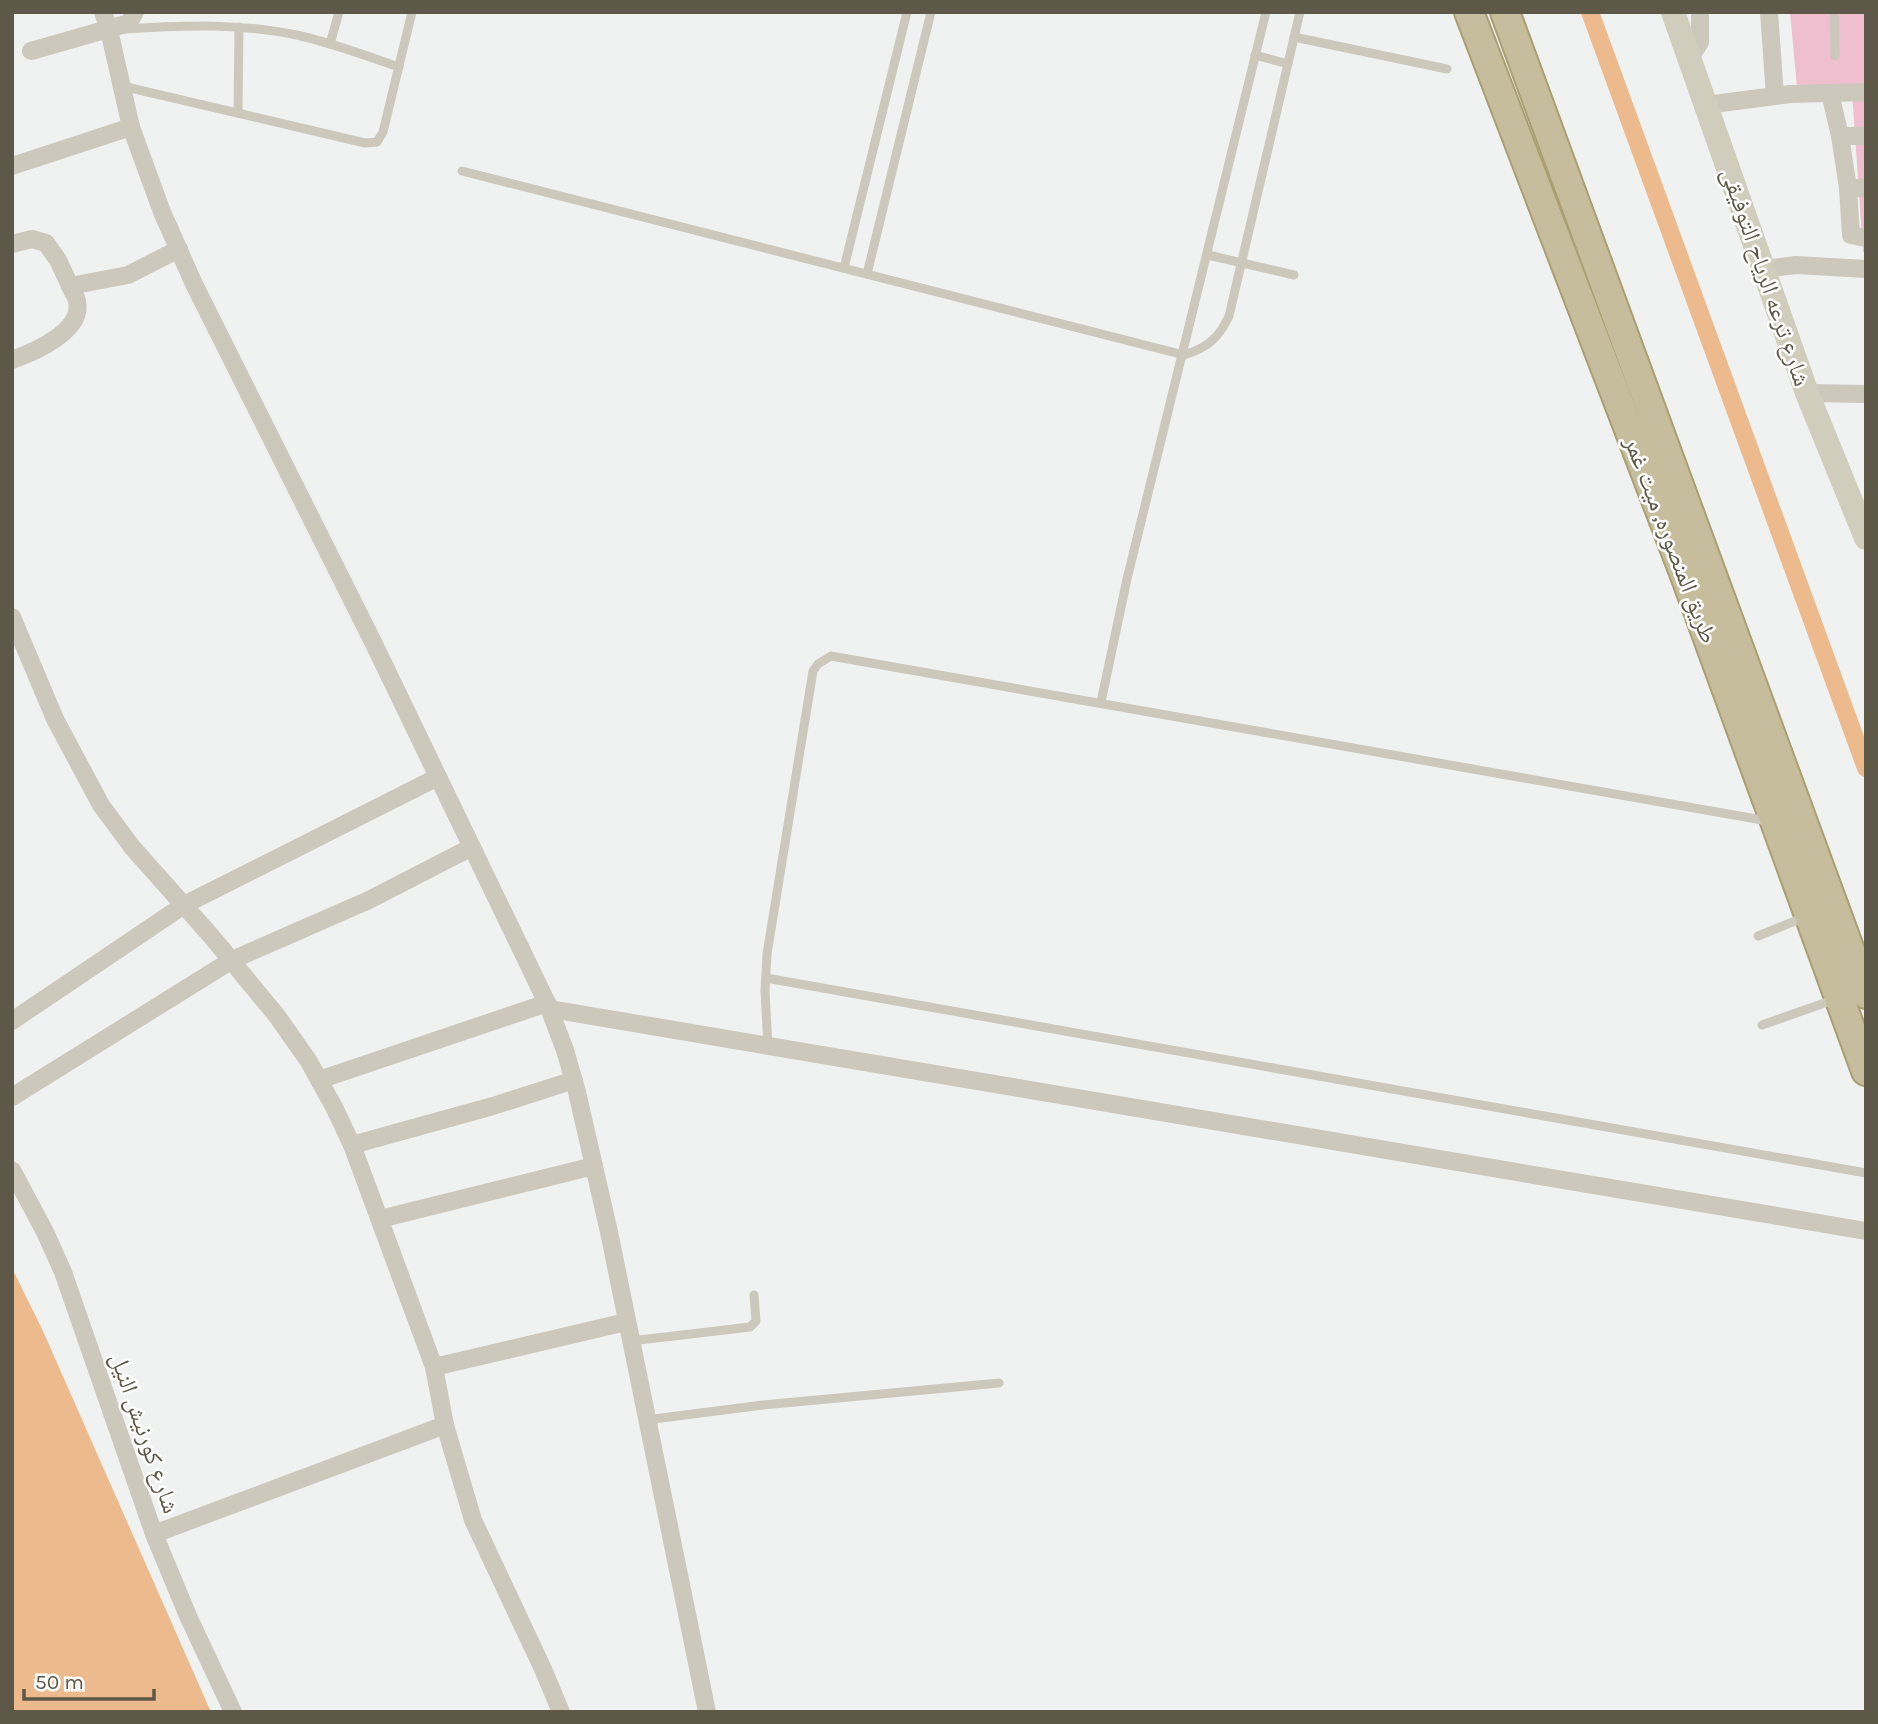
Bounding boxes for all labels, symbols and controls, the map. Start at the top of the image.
street label: شارع ترعه الرياح التوفيقى [1715,164,1816,390]
street label: طريق المنصوره, ميت غمر [1618,432,1723,647]
street label: شارع كورنيش النيل [104,1349,186,1517]
scale bar [24,1658,154,1702]
text: 50 m [35,1670,84,1694]

